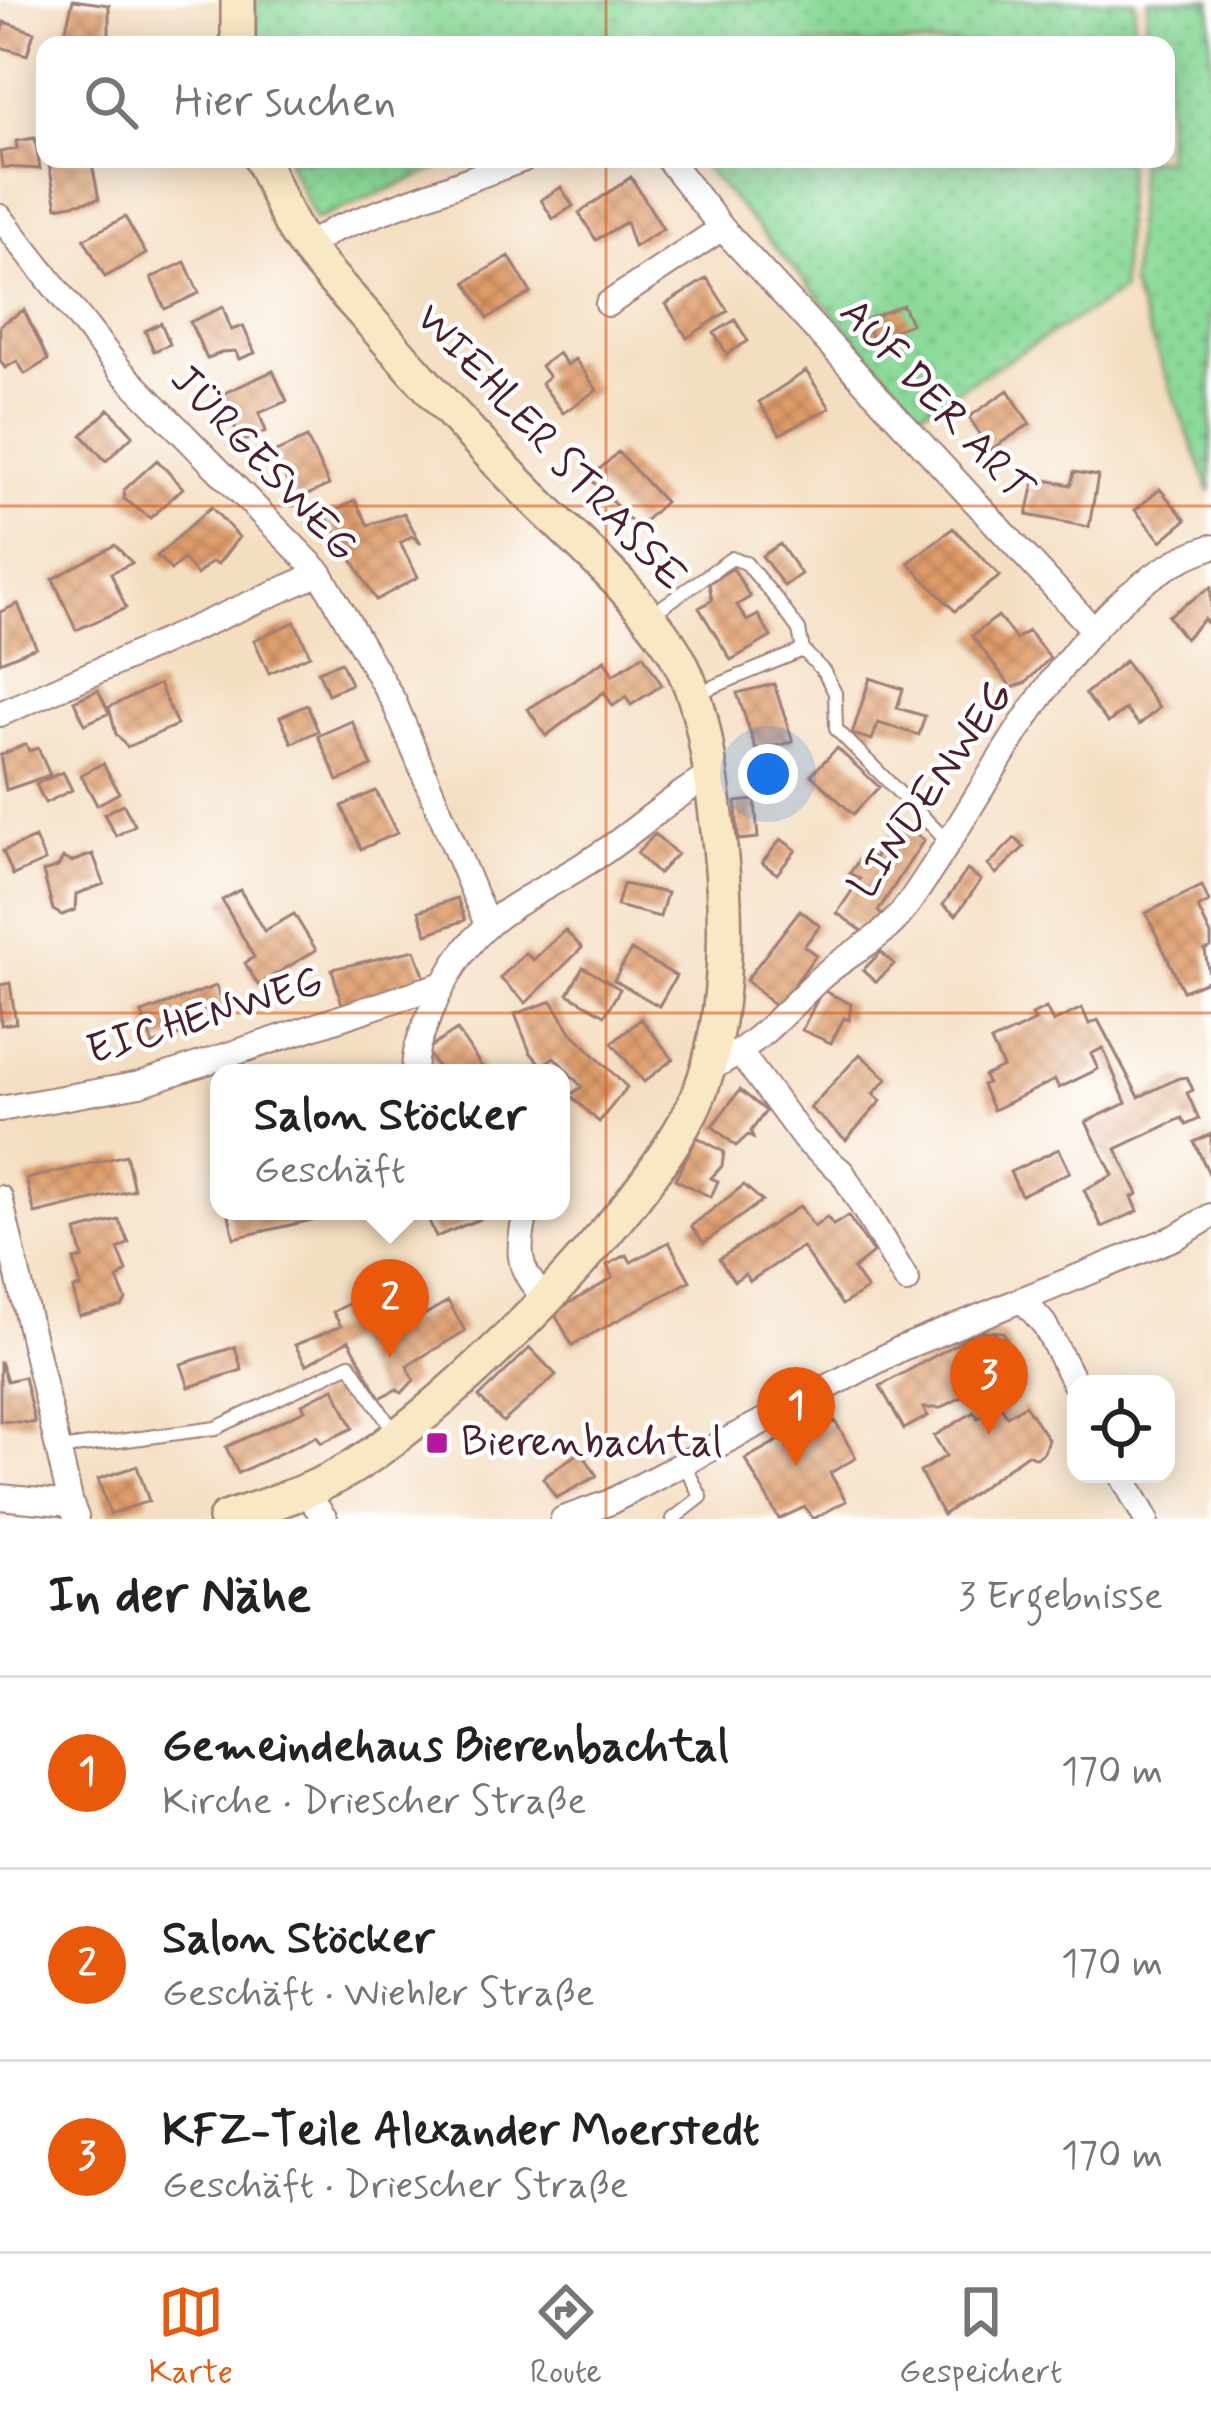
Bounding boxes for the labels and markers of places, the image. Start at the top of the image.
pin: 2 [351,1259,429,1358]
pin: 3 [950,1336,1028,1435]
pin: 1 [757,1367,835,1466]
place label: Bierenbachtal [461,1416,723,1471]
marker: Bierenbachtal [424,1430,450,1456]

